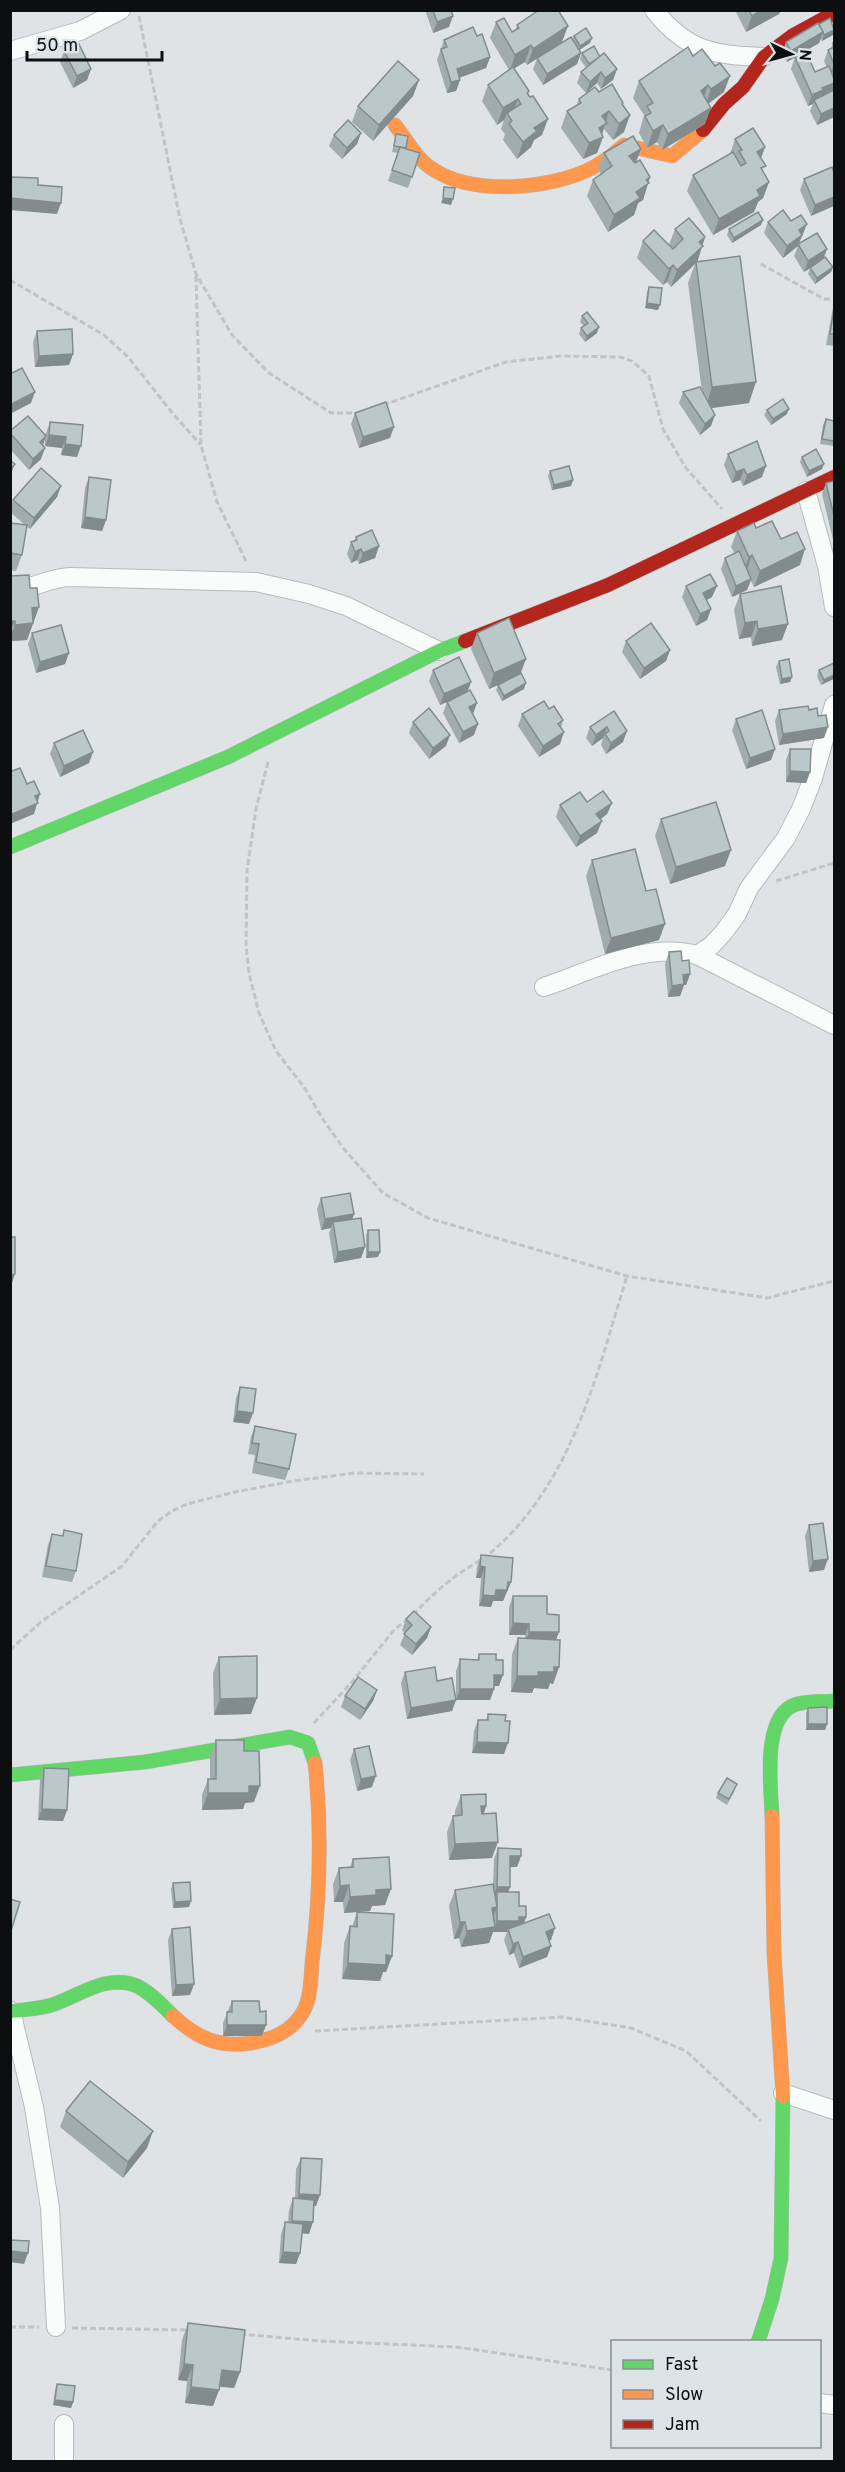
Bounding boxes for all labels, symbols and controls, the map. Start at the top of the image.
scale bar [27,24,162,62]
north arrow [761,24,821,84]
text: 50 m [36,35,78,58]
text: N [793,49,814,62]
legend [611,2340,821,2448]
text: Fast [665,2354,698,2377]
text: Slow [665,2384,703,2407]
text: Jam [665,2414,700,2437]

